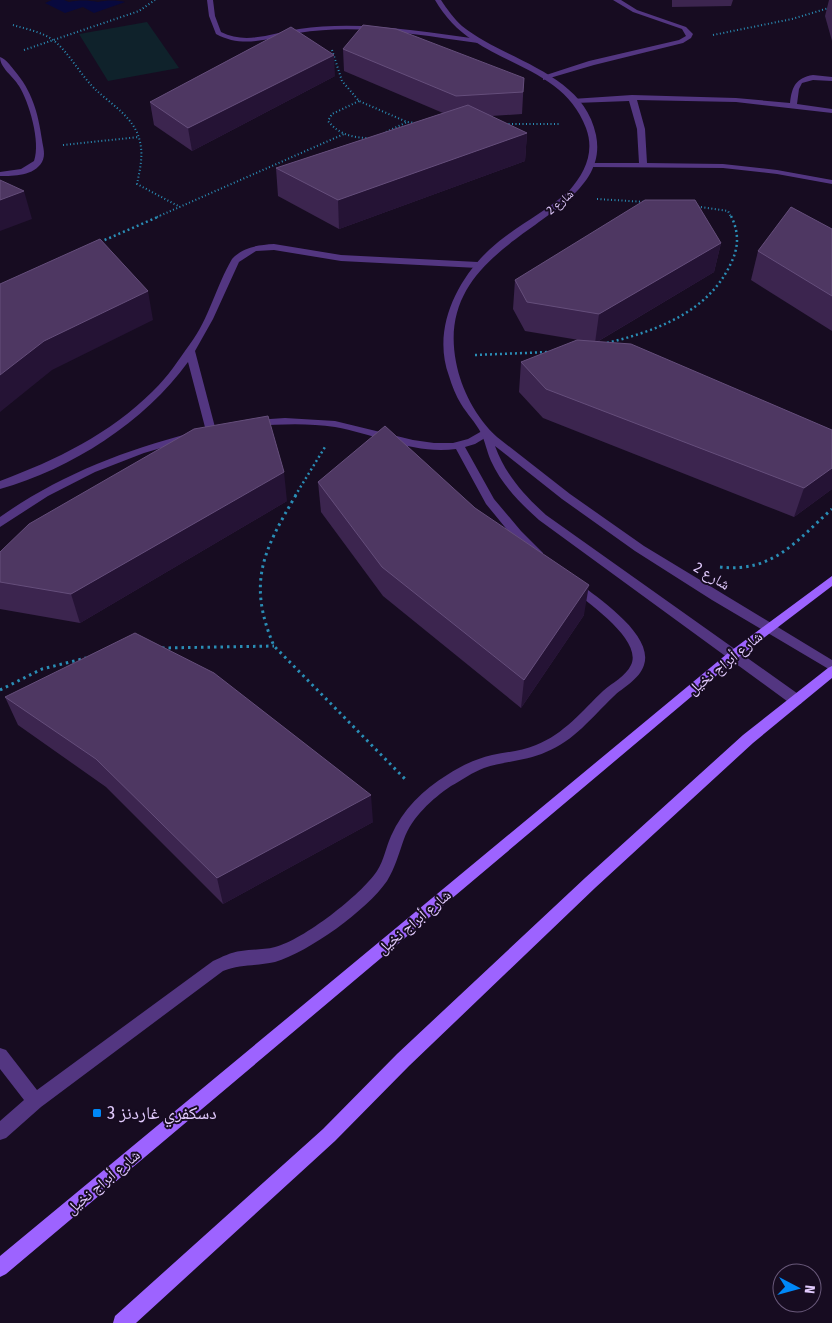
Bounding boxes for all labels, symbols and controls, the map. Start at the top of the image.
street label: شارع 2 [544,187,577,218]
street label: شارع 2 [690,558,733,595]
street label: شارع أبراج نخيل [684,627,767,699]
street label: شارع أبراج نخيل [373,886,455,959]
place label: دسكفري غاردنز 3 [107,1102,217,1128]
marker: دسكفري غاردنز 3 [91,1107,103,1119]
street label: شارع أبراج نخيل [62,1146,144,1219]
north arrow [772,1263,822,1313]
text: N [801,1284,818,1294]

